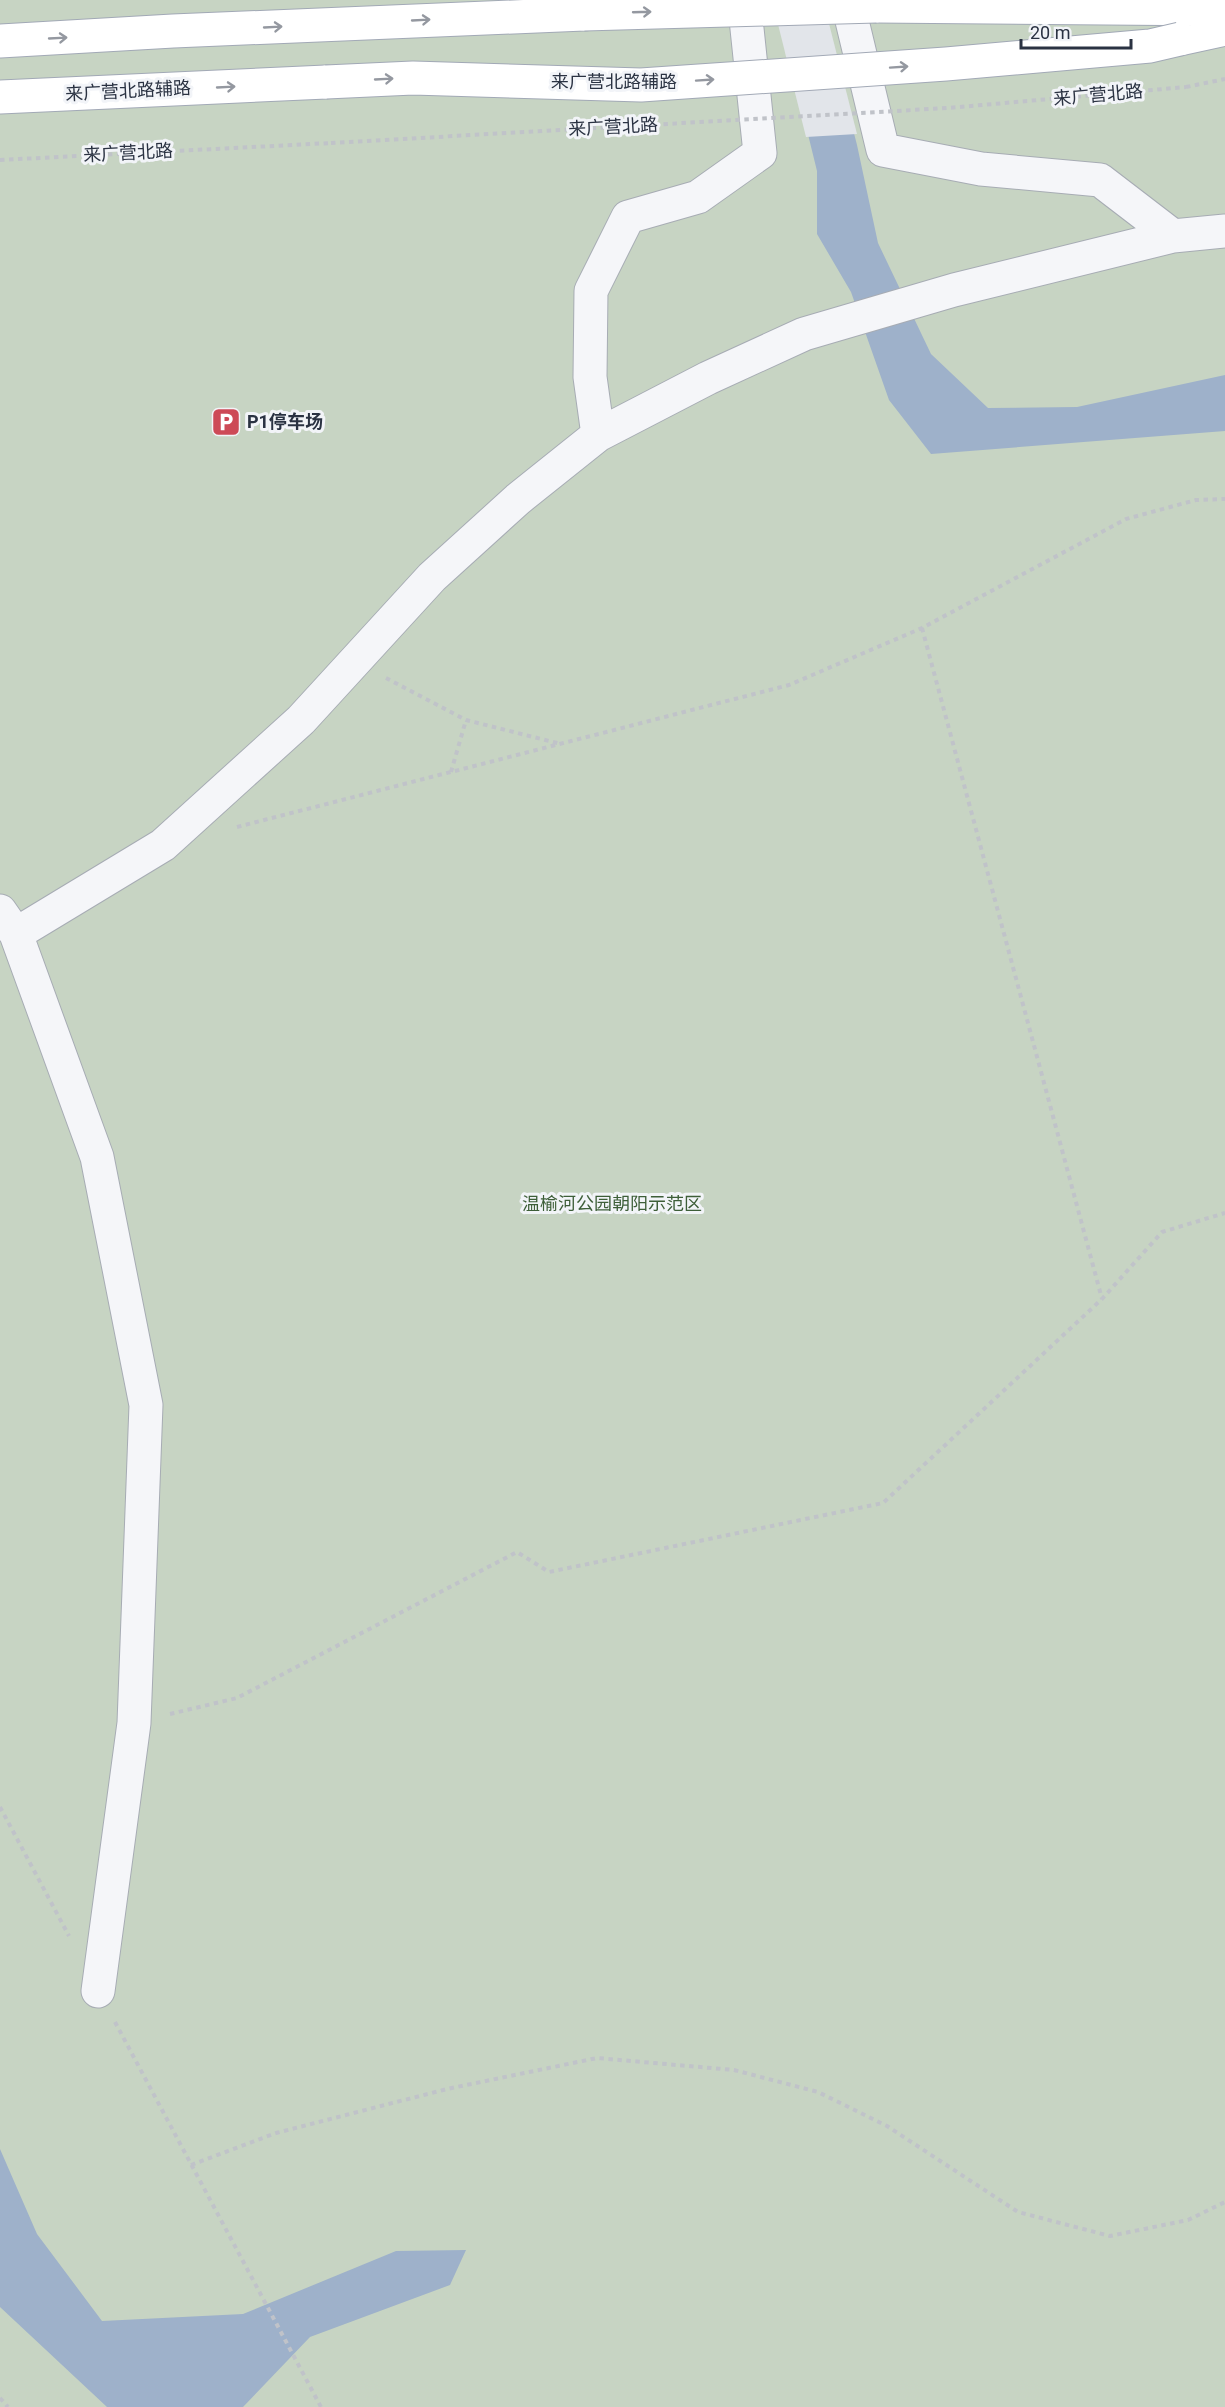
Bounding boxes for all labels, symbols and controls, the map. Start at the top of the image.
one-way arrow [632,7,652,18]
scale bar [1021,12,1130,50]
one-way arrow [411,14,431,25]
one-way arrow [263,21,283,32]
text: 20 m [1030,22,1070,43]
one-way arrow [48,32,68,43]
one-way arrow [889,61,909,72]
street label: 来广营北路辅路 [551,71,677,92]
one-way arrow [374,74,394,85]
one-way arrow [694,75,714,86]
street label: 来广营北路辅路 [65,77,191,104]
street label: 来广营北路 [1052,80,1144,109]
one-way arrow [216,81,236,92]
street label: 来广营北路 [567,114,658,139]
street label: 来广营北路 [82,140,173,165]
parking icon: P1停车场 [210,406,242,438]
place label: P1停车场 [247,411,323,432]
park label: 温榆河公园朝阳示范区 [522,1193,702,1214]

